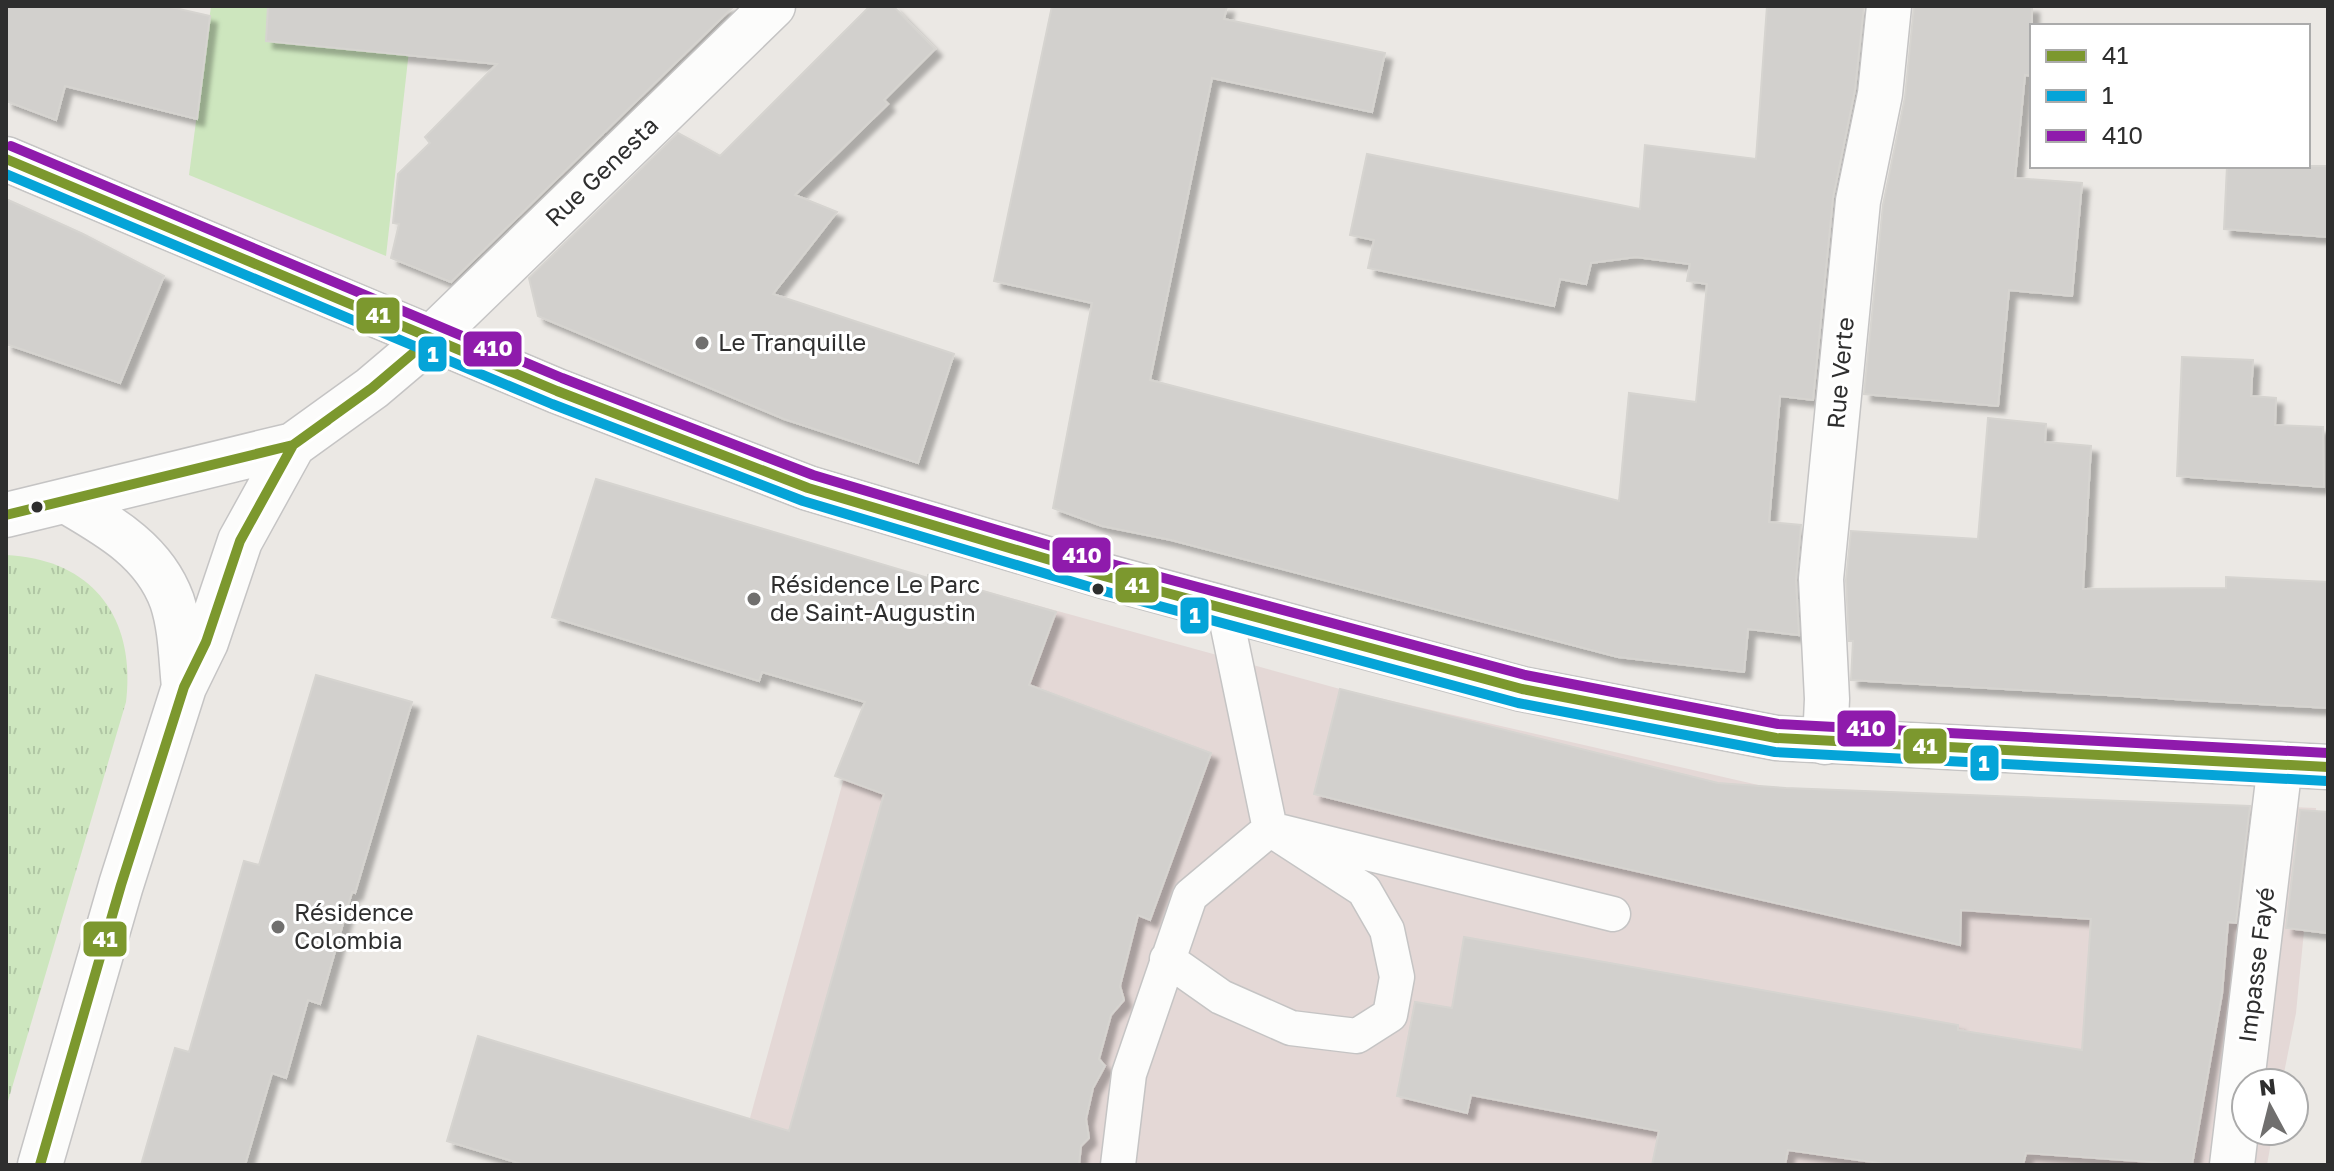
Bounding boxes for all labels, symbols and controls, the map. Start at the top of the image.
legend [2030,24,2310,168]
text: 41 [2102,40,2128,69]
text: 1 [2102,80,2114,109]
street label: Rue Genesta [538,110,663,232]
text: 410 [2102,120,2143,149]
line badge: 41 [355,296,401,335]
text: 41 [365,301,391,328]
street label: Rue Verte [1820,316,1859,430]
place label: Le Tranquille [718,327,866,356]
line badge: 410 [462,330,523,368]
text: 410 [473,334,513,361]
marker: Le Tranquille [693,334,711,352]
line badge: 1 [417,335,448,373]
text: 1 [427,340,439,367]
unlabelled marker [29,499,45,515]
line badge: 410 [1051,536,1112,574]
text: 410 [1062,541,1102,568]
line badge: 41 [1114,566,1160,604]
place label: Résidence Le Parc de Saint-Augustin [770,569,980,626]
text: 41 [1124,571,1150,598]
unlabelled marker [1090,581,1106,597]
marker: Résidence Le Parc de Saint-Augustin [745,590,763,608]
line badge: 1 [1179,596,1210,635]
text: 1 [1189,601,1201,628]
line badge: 410 [1836,709,1897,748]
text: 410 [1846,714,1886,741]
line badge: 41 [1902,727,1948,765]
text: 41 [1912,732,1938,759]
line badge: 1 [1969,744,2000,782]
text: 1 [1978,749,1990,776]
street label: Impasse Fayé [2232,886,2279,1044]
place label: Résidence Colombia [294,897,414,954]
marker: Résidence Colombia [269,918,287,936]
line badge: 41 [82,920,128,958]
text: 41 [92,925,118,952]
north arrow [2230,1067,2310,1147]
text: N [2258,1072,2277,1101]

